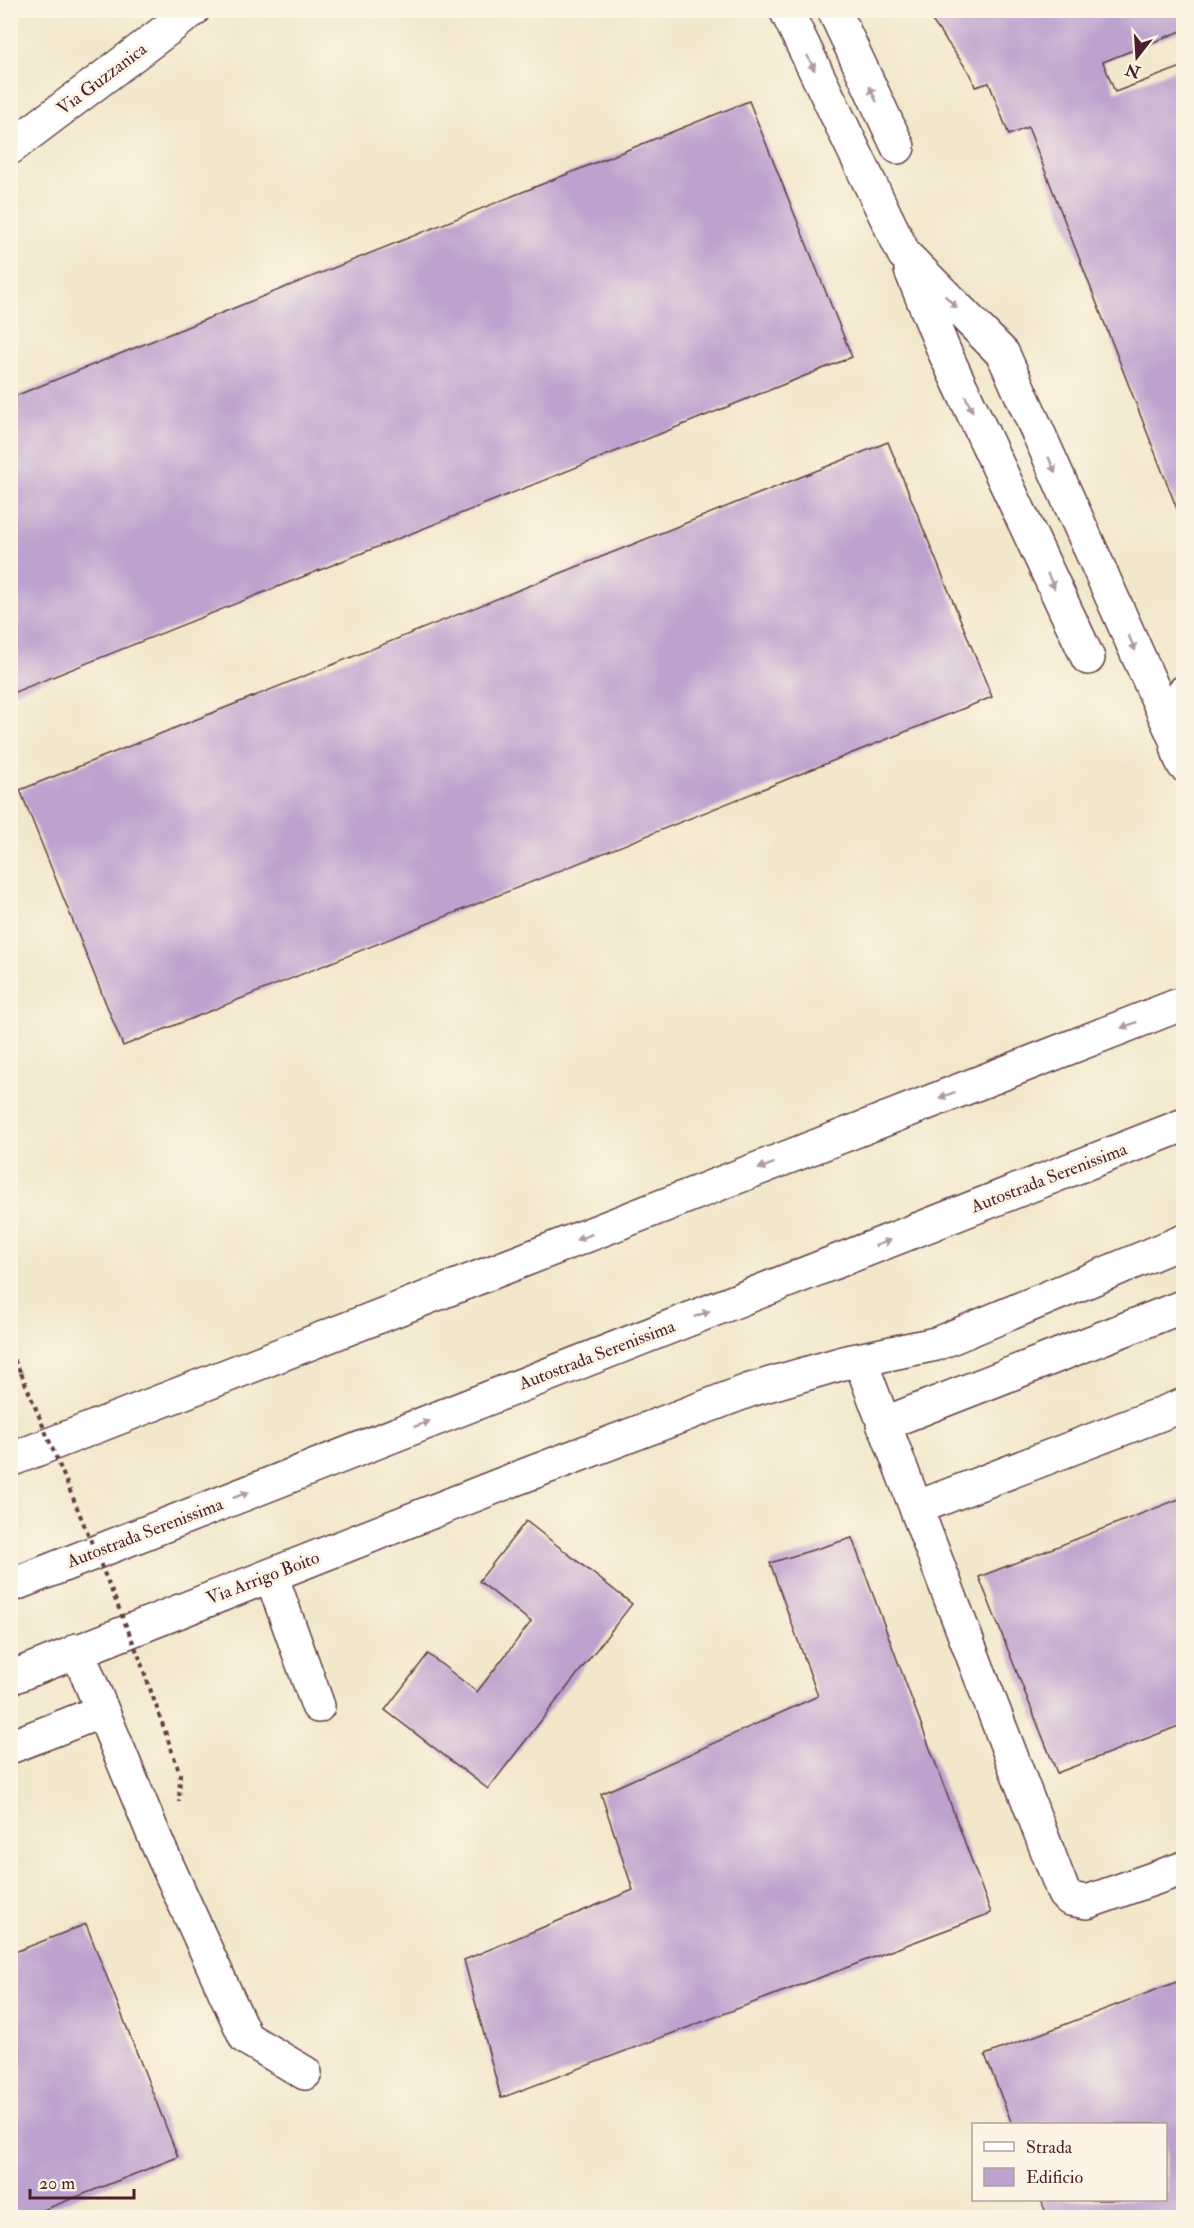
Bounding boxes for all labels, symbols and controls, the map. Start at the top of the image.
north arrow [1107,27,1167,87]
street label: Via Guzzanica [53,37,152,120]
one-way arrow [807,55,816,72]
text: N [1122,59,1144,82]
one-way arrow [869,86,878,103]
one-way arrow [944,294,958,309]
one-way arrow [964,396,973,413]
one-way arrow [1048,456,1057,473]
one-way arrow [1047,572,1056,589]
one-way arrow [1128,634,1137,651]
one-way arrow [1120,1020,1138,1030]
one-way arrow [938,1091,956,1101]
street label: Autostrada Serenissima [967,1137,1131,1219]
one-way arrow [756,1161,774,1171]
one-way arrow [575,1233,593,1242]
one-way arrow [874,1238,892,1247]
one-way arrow [693,1309,711,1319]
street label: Autostrada Serenissima [515,1314,679,1396]
one-way arrow [414,1419,432,1429]
one-way arrow [232,1490,250,1500]
street label: Autostrada Serenissima [63,1492,227,1574]
street label: Via Arrigo Boito [203,1546,323,1610]
legend [972,2123,1167,2201]
text: Strada [1026,2136,1073,2159]
scale bar [30,2162,134,2200]
text: Edificio [1026,2166,1083,2189]
text: 20 m [39,2172,75,2195]

